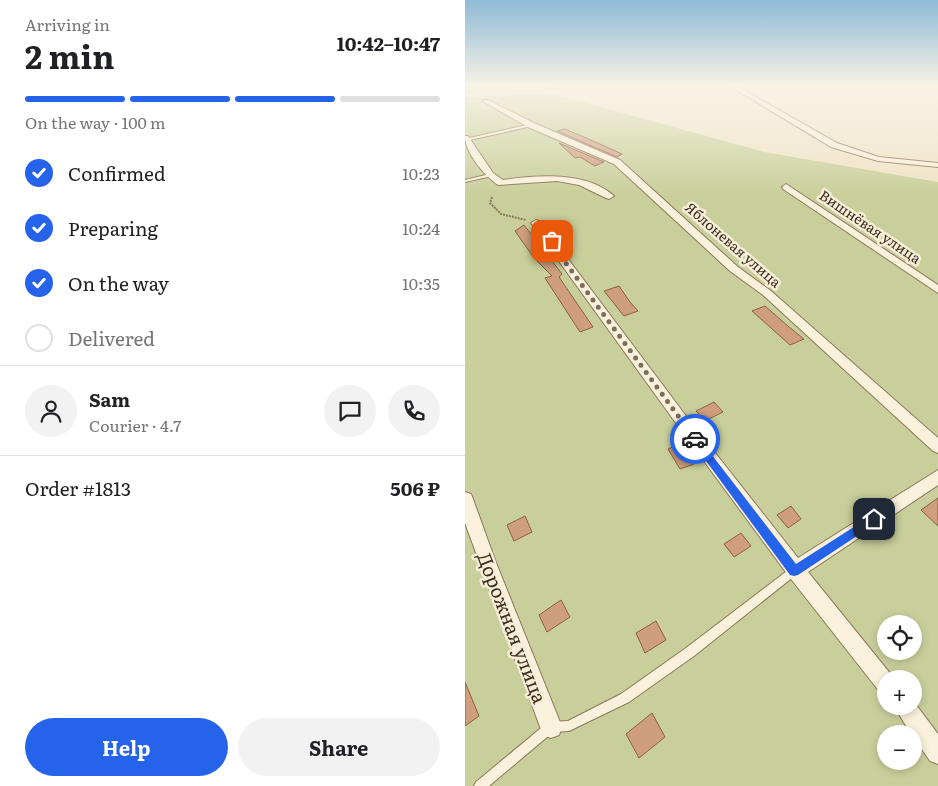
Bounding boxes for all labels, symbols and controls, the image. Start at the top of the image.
text: Arriving in [25,12,110,36]
text: 10:42–10:47 [337,29,440,57]
text: 2 min [25,31,114,79]
text: On the way · 100 m [25,110,165,134]
icon: check [25,159,53,187]
text: Confirmed [68,159,166,187]
text: 10:23 [402,161,440,185]
street label: Вишнёвая улица [816,185,926,268]
street label: Яблоневая улица [681,197,786,292]
icon: check [25,214,53,242]
text: Preparing [68,214,158,242]
text: 10:24 [402,216,440,240]
pin [531,220,573,262]
icon: bag [538,227,566,255]
icon: check [25,269,53,297]
text: On the way [68,269,169,297]
text: 10:35 [402,271,440,295]
text: Delivered [68,324,155,352]
button: person [25,385,77,437]
text: Sam [89,385,130,413]
button: chat [324,385,376,437]
button: phone [388,385,440,437]
text: Courier · 4.7 [89,413,181,437]
courier [670,414,720,464]
icon: car [681,425,709,453]
text: Order #1813 [25,474,131,502]
text: 506 ₽ [390,474,440,502]
pin [853,498,895,540]
icon: home [860,505,888,533]
street label: Дорожная улица [471,548,555,708]
map controls [877,615,922,770]
button: locate [877,615,922,660]
button: + [877,670,922,715]
button: Help [25,718,228,776]
button: Share [238,718,440,776]
button: − [877,725,922,770]

